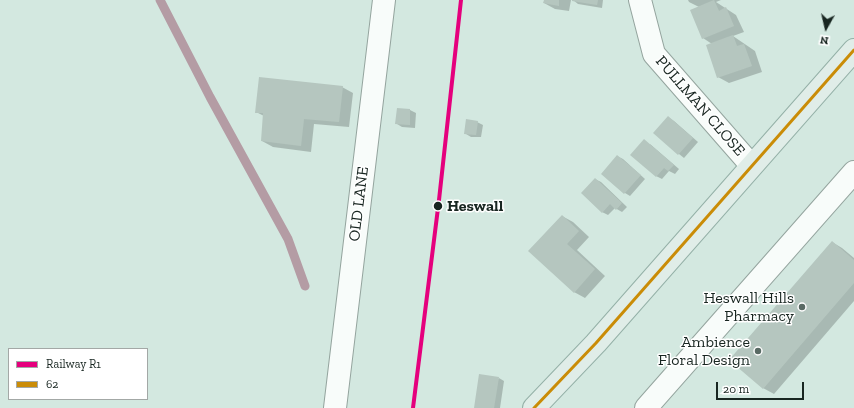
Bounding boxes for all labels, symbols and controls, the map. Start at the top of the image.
north arrow [806,8,846,48]
text: N [819,33,829,47]
street label: PULLMAN CLOSE [651,52,749,160]
street label: OLD LANE [345,165,373,243]
place label: Heswall [447,196,503,216]
marker: Heswall [432,200,444,212]
place label: Heswall Hills Pharmacy [704,288,794,326]
marker: Heswall Hills Pharmacy [797,302,807,312]
place label: Ambience Floral Design [658,332,750,370]
marker: Ambience Floral Design [753,346,763,356]
legend [8,348,148,400]
text: Railway R1 [46,357,101,371]
scale bar [718,374,806,400]
text: 62 [46,377,59,391]
text: 20 m [723,382,749,396]

